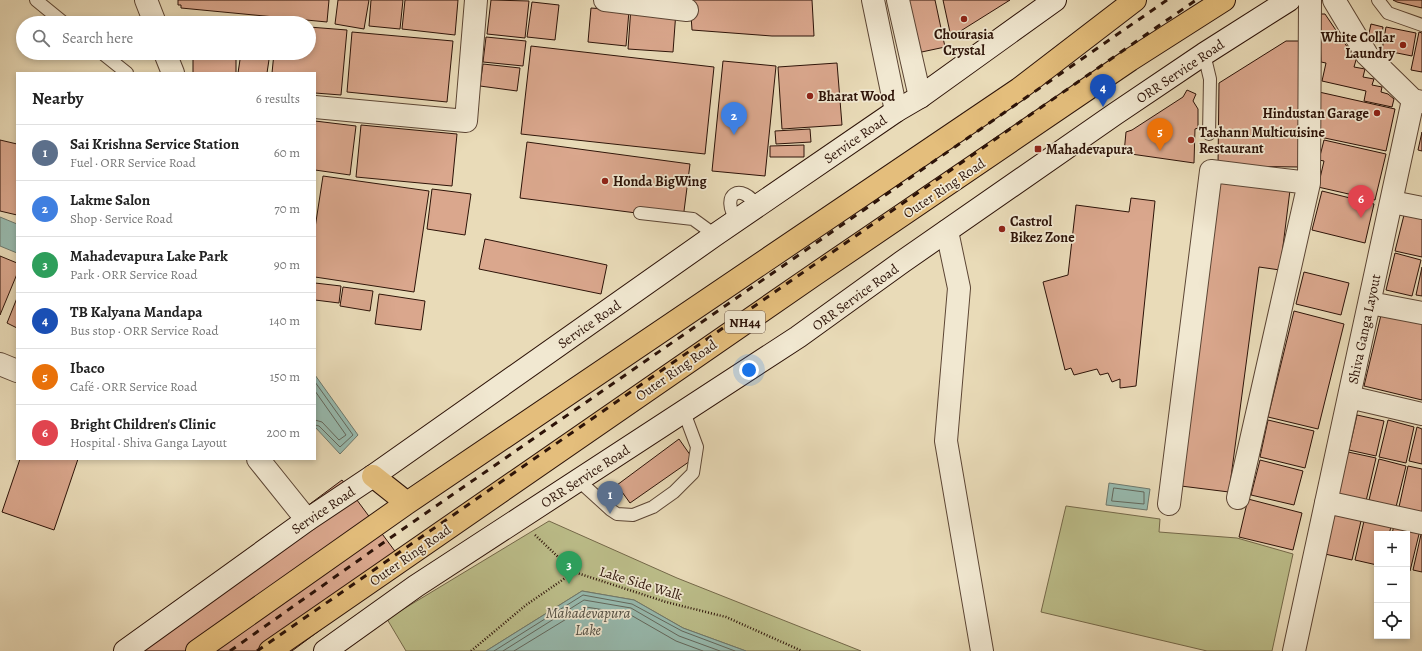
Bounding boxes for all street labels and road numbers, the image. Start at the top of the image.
street label: ORR Service Road [1132,35,1229,108]
street label: Service Road [820,110,891,168]
street label: Outer Ring Road [899,154,989,223]
street label: ORR Service Road [808,259,903,335]
street label: Shiva Ganga Layout [1344,272,1386,386]
street label: Service Road [554,295,625,353]
road number: NH44 [725,311,765,333]
street label: Outer Ring Road [632,335,721,406]
street label: ORR Service Road [537,440,634,512]
street label: Service Road [288,482,359,539]
street label: Outer Ring Road [366,520,455,591]
street label: Lake Side Walk [597,562,685,605]

